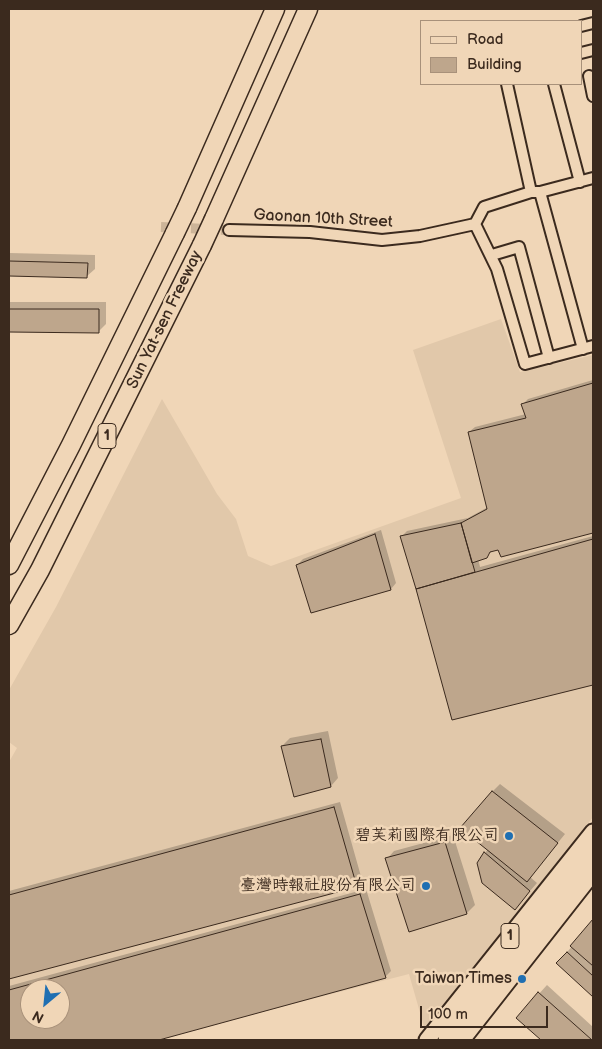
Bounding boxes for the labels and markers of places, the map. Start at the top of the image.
place label: 碧芙莉國際有限公司 [355,826,499,846]
marker: 碧芙莉國際有限公司 [503,830,515,842]
place label: 臺灣時報社股份有限公司 [240,876,416,896]
marker: 臺灣時報社股份有限公司 [420,880,432,892]
place label: Taiwan Times [415,969,512,989]
marker: Taiwan Times [516,973,528,985]

